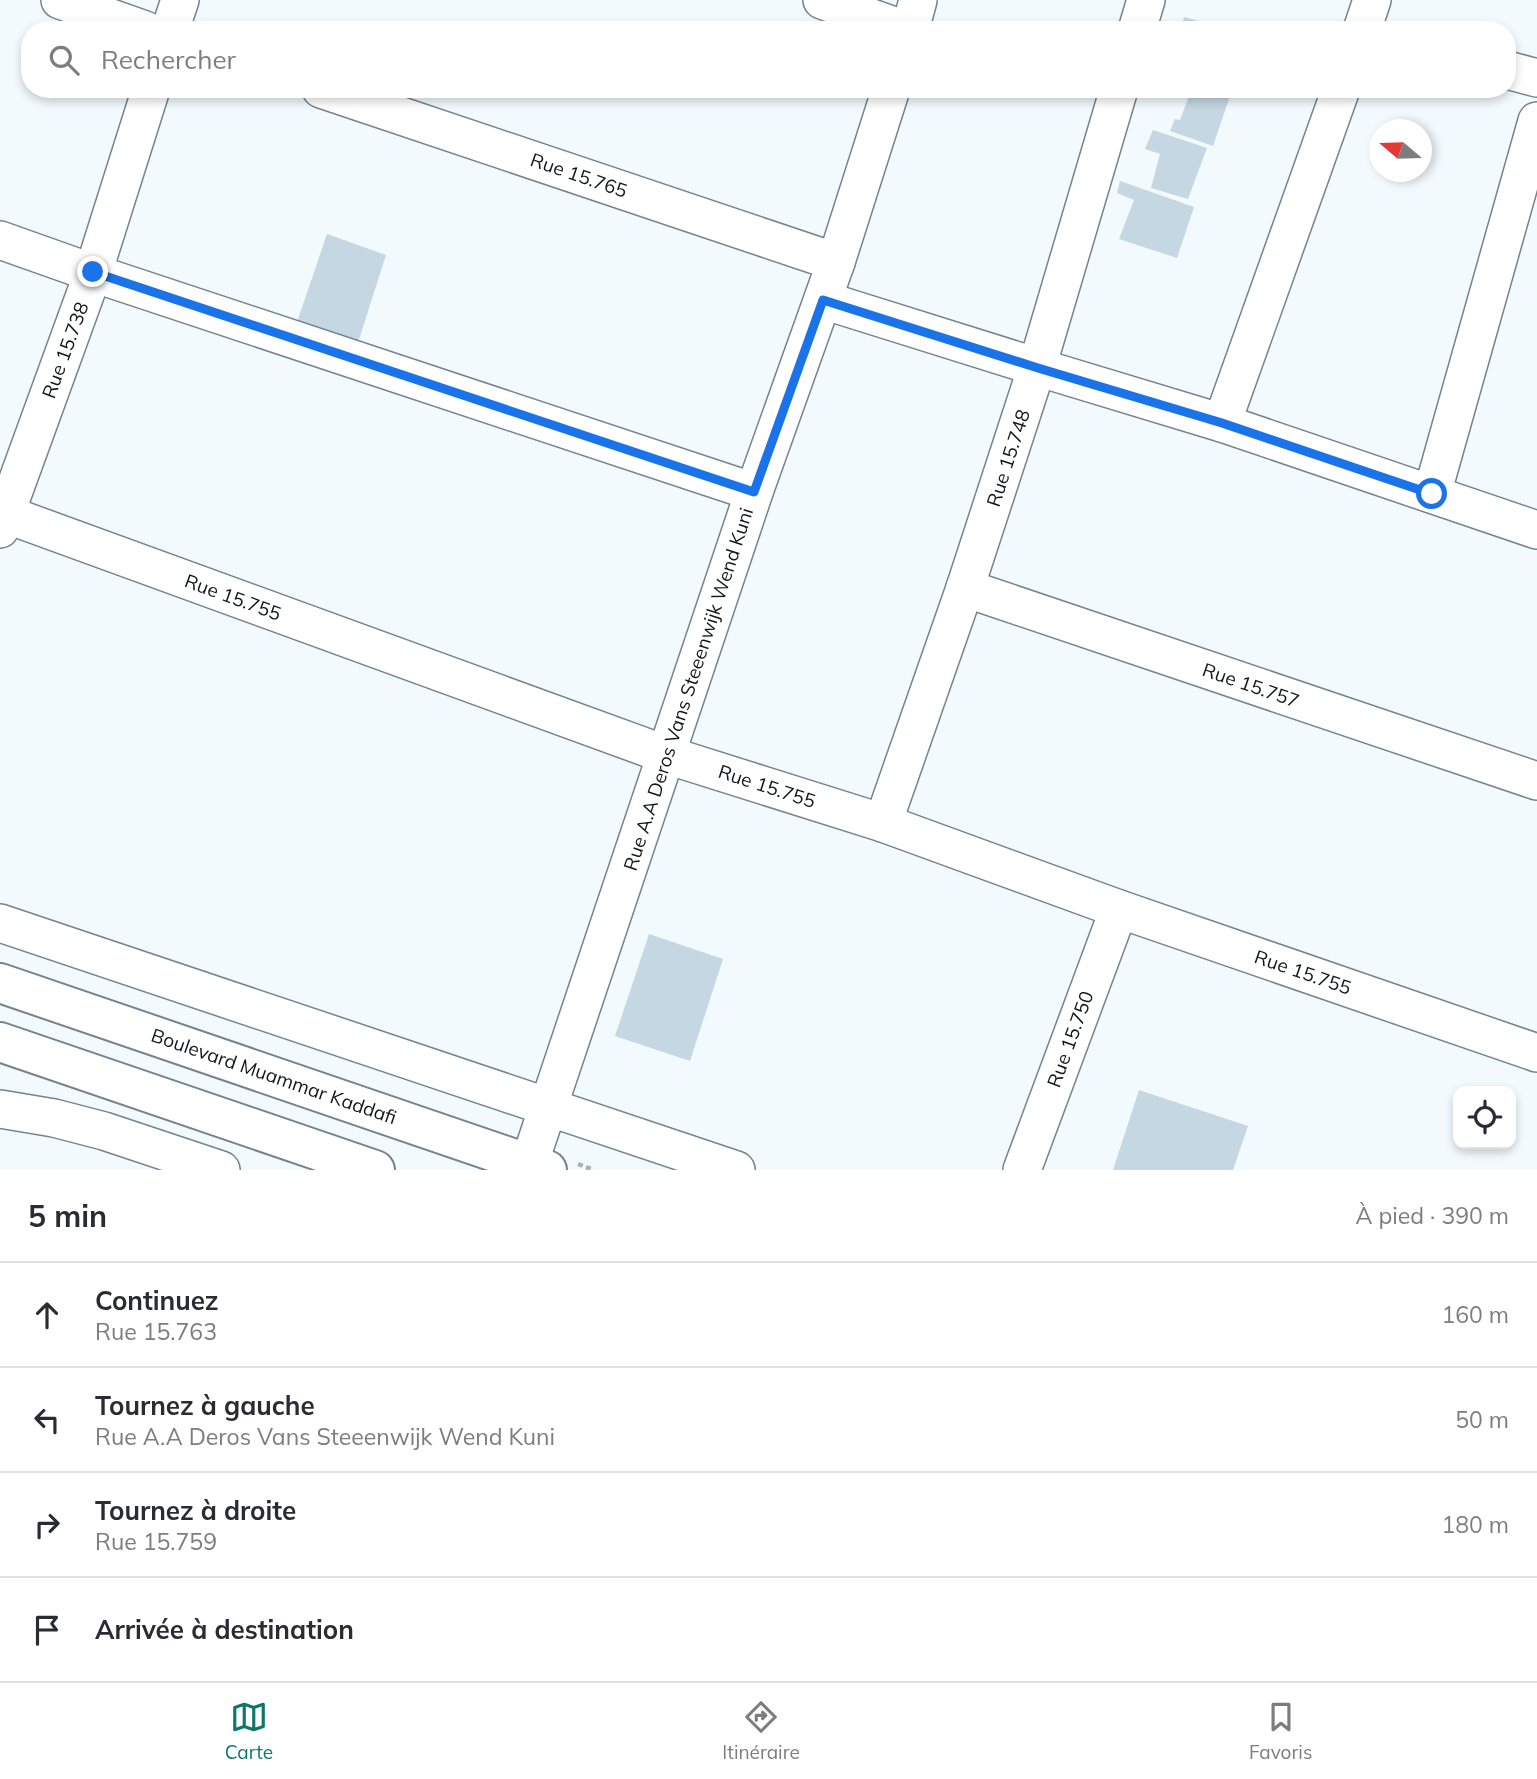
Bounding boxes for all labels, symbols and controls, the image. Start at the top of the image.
search box [21,21,1516,98]
icon: search [45,41,83,79]
text: Rechercher [101,43,236,76]
north arrow [1369,119,1432,182]
street label: Rue 15.765 [527,147,631,203]
route end [77,256,108,287]
street label: Rue 15.738 [36,299,94,401]
street label: Rue 15.748 [981,406,1035,510]
route start [1416,478,1447,509]
street label: Rue A.A Deros Vans Steeenwijk Wend Kuni [618,505,758,873]
street label: Rue 15.755 [182,568,284,626]
street label: Rue 15.757 [1199,657,1303,713]
street label: Rue 15.755 [715,759,819,813]
street label: Rue 15.755 [1251,944,1355,1000]
street label: Rue 15.750 [1041,988,1099,1090]
street label: Boulevard Muammar Kaddafi [148,1023,400,1129]
map controls [1453,1086,1516,1149]
button: locate [1453,1086,1516,1149]
text: 5 min [28,1197,107,1235]
text: À pied · 390 m [1356,1201,1509,1230]
text: Continuez [95,1284,219,1317]
icon: ahead [28,1296,66,1334]
text: 160 m [1441,1300,1509,1329]
text: Rue 15.763 [95,1317,217,1346]
text: Tournez à gauche [95,1389,315,1422]
icon: left [28,1401,66,1439]
text: 50 m [1455,1405,1509,1434]
text: Rue A.A Deros Vans Steeenwijk Wend Kuni [95,1422,555,1451]
text: Tournez à droite [95,1494,296,1527]
icon: right [28,1506,66,1544]
text: 180 m [1441,1510,1509,1539]
text: Rue 15.759 [95,1527,217,1556]
icon: arrive [28,1611,66,1649]
text: Arrivée à destination [95,1613,354,1646]
tab: Carte [225,1698,273,1764]
tab: Itinéraire [722,1698,800,1764]
tab: Favoris [1249,1698,1312,1764]

